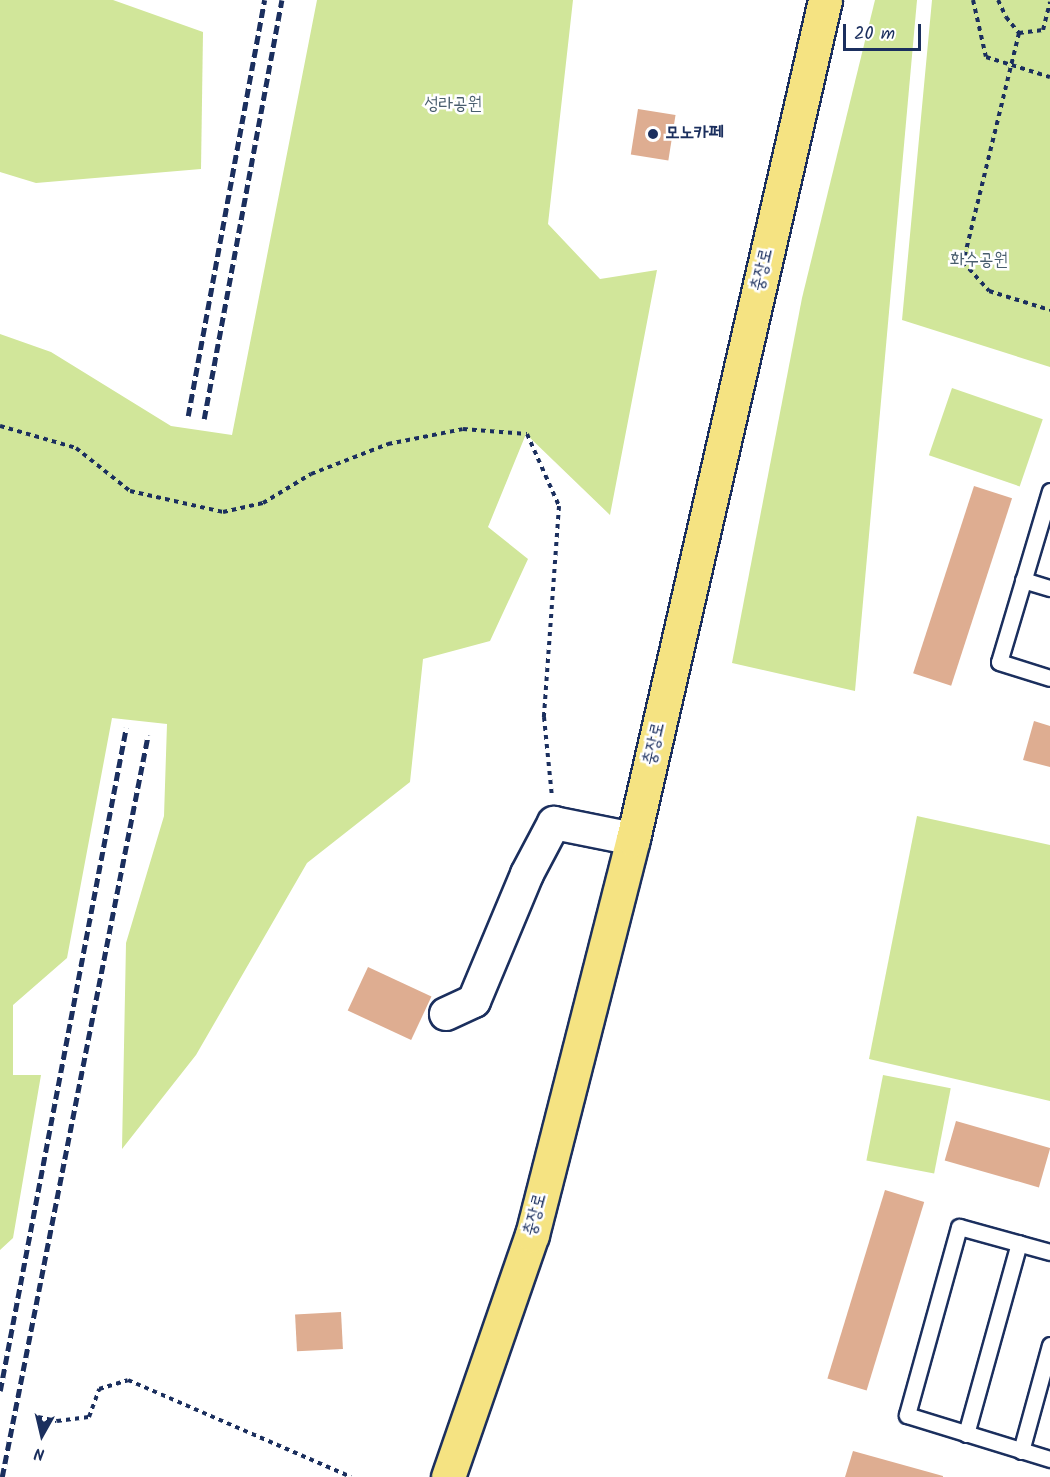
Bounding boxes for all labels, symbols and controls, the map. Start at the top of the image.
scale bar [846,12,924,50]
text: 20 m [854,20,895,49]
park label: 성라공원 [424,94,482,116]
place label: 모노카페 [665,123,723,145]
marker: 모노카페 [646,127,660,141]
street label: 충장로 [748,246,778,294]
park label: 화수공원 [950,250,1008,272]
street label: 충장로 [640,720,670,768]
street label: 충장로 [520,1191,552,1239]
north arrow [12,1405,72,1465]
text: N [33,1440,46,1466]

